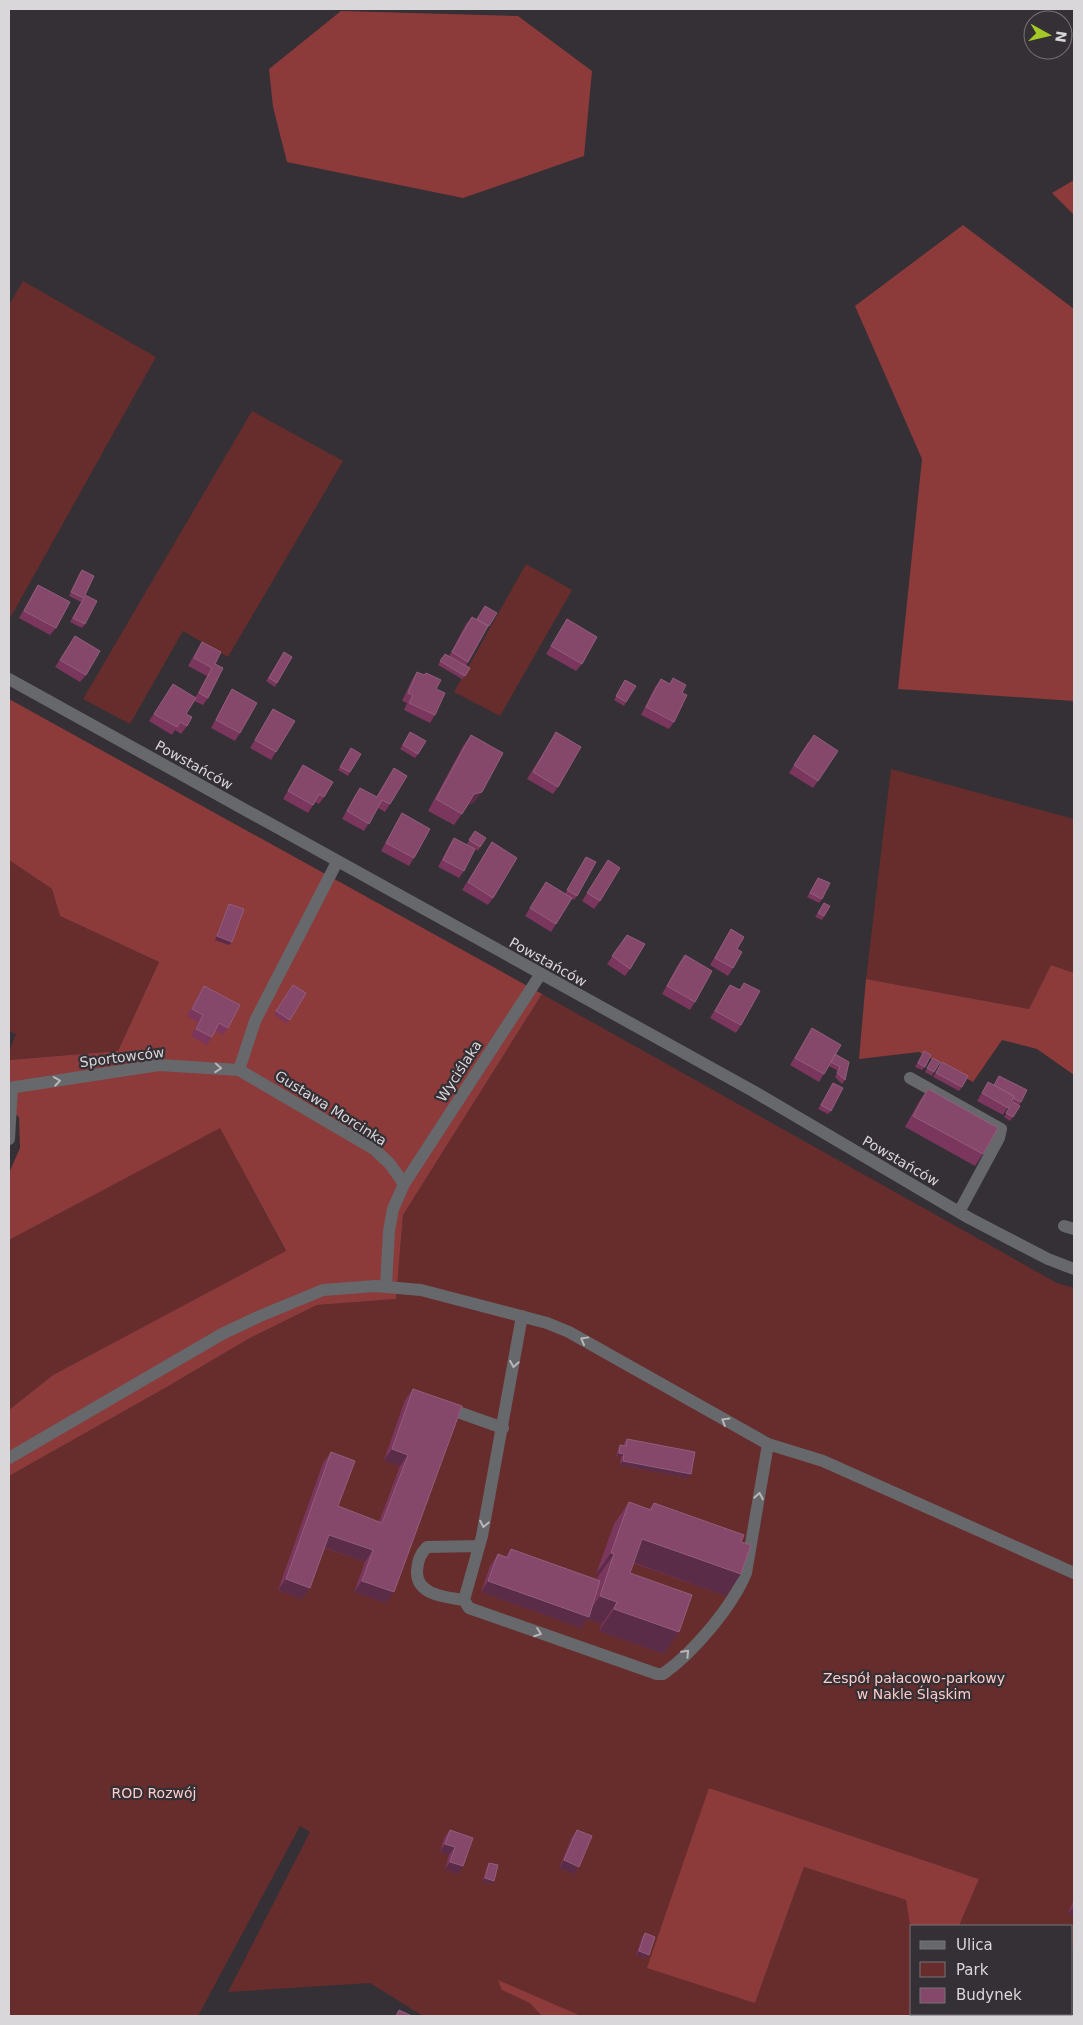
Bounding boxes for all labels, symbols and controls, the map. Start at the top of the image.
north arrow [1023,10,1073,60]
text: N [1052,30,1070,44]
street label: Powstańców [153,737,235,793]
street label: Powstańców [507,934,589,990]
street label: Wyciślaka [433,1037,485,1105]
street label: Sportowców [79,1044,165,1070]
one-way arrow [214,1063,222,1074]
street label: Gustawa Morcinka [272,1067,390,1149]
one-way arrow [53,1076,61,1086]
street label: Powstańców [860,1133,942,1189]
one-way arrow [580,1337,589,1347]
one-way arrow [510,1360,520,1369]
one-way arrow [721,1417,730,1427]
one-way arrow [754,1491,764,1500]
one-way arrow [479,1520,490,1528]
one-way arrow [534,1628,542,1638]
one-way arrow [680,1649,689,1658]
park label: Zespół pałacowo-parkowy w Nakle Śląskim [823,1670,1005,1702]
park label: ROD Rozwój [112,1785,196,1801]
legend [910,1925,1073,2015]
text: Ulica [956,1936,993,1954]
text: Park [956,1961,989,1979]
text: Budynek [956,1986,1022,2004]

